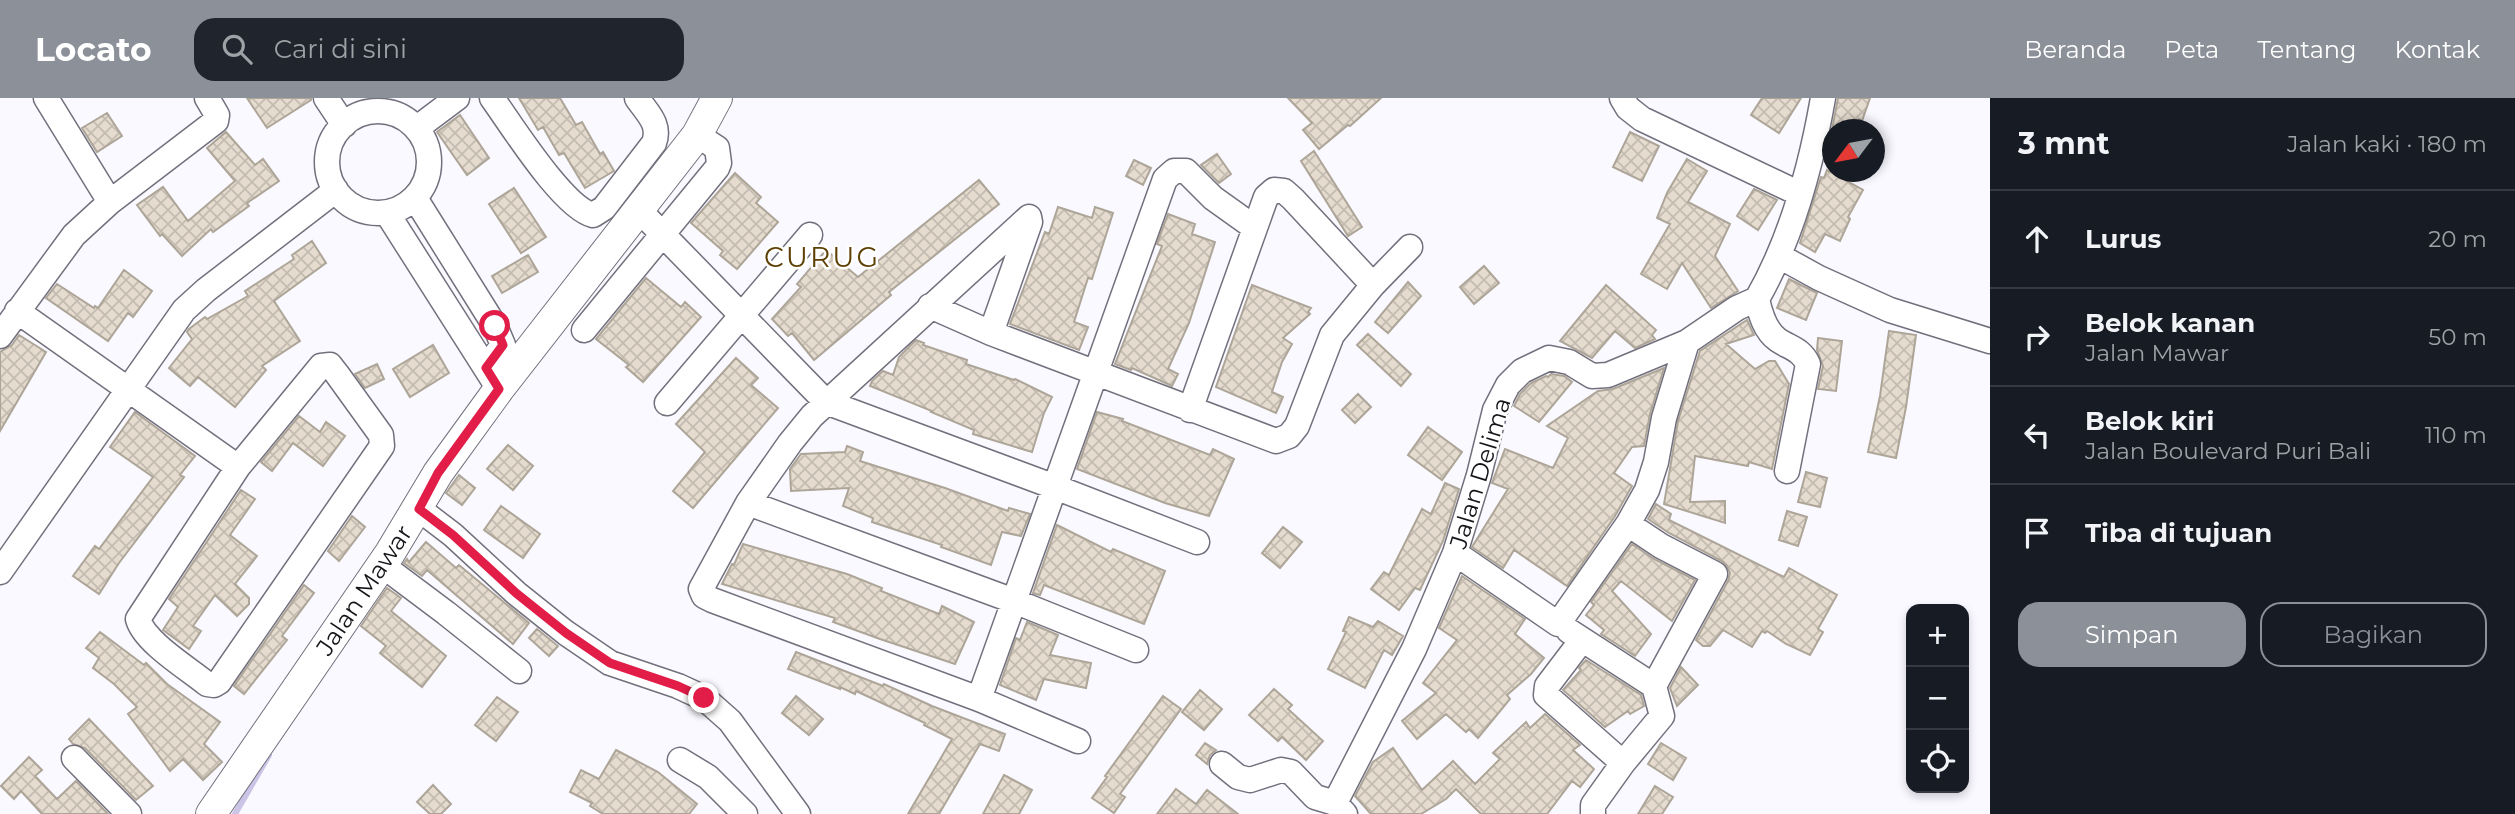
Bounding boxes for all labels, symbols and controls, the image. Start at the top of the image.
search box [194,18,684,81]
text: Locato [35,29,152,69]
icon: search [218,30,256,68]
text: Cari di sini [274,33,407,65]
text: Beranda [2024,35,2126,64]
text: Peta [2164,35,2219,64]
text: Tentang [2257,35,2356,64]
text: Kontak [2394,35,2480,64]
north arrow [1822,119,1885,182]
text: 3 mnt [2018,125,2110,162]
text: Jalan kaki · 180 m [2287,130,2487,158]
icon: ahead [2018,220,2056,258]
text: Lurus [2085,223,2161,255]
text: 20 m [2428,225,2487,253]
district label: CURUG [764,240,880,274]
text: Belok kanan [2085,307,2255,339]
route start [479,310,510,341]
icon: right [2018,318,2056,356]
text: 50 m [2428,323,2487,351]
text: Jalan Mawar [2085,339,2229,367]
street label: Jalan Delima [1443,394,1517,553]
text: Belok kiri [2085,405,2214,437]
icon: left [2018,416,2056,454]
text: 110 m [2425,421,2487,449]
text: Jalan Boulevard Puri Bali [2085,437,2371,465]
icon: arrive [2018,514,2056,552]
text: Tiba di tujuan [2085,517,2272,549]
street label: Jalan Mawar [309,519,418,661]
button: Simpan [2018,602,2246,667]
button: Bagikan [2260,602,2487,667]
map controls [1906,604,1969,793]
button: + [1906,604,1969,667]
button: − [1906,667,1969,730]
route end [688,682,719,713]
button: locate [1906,730,1969,793]

